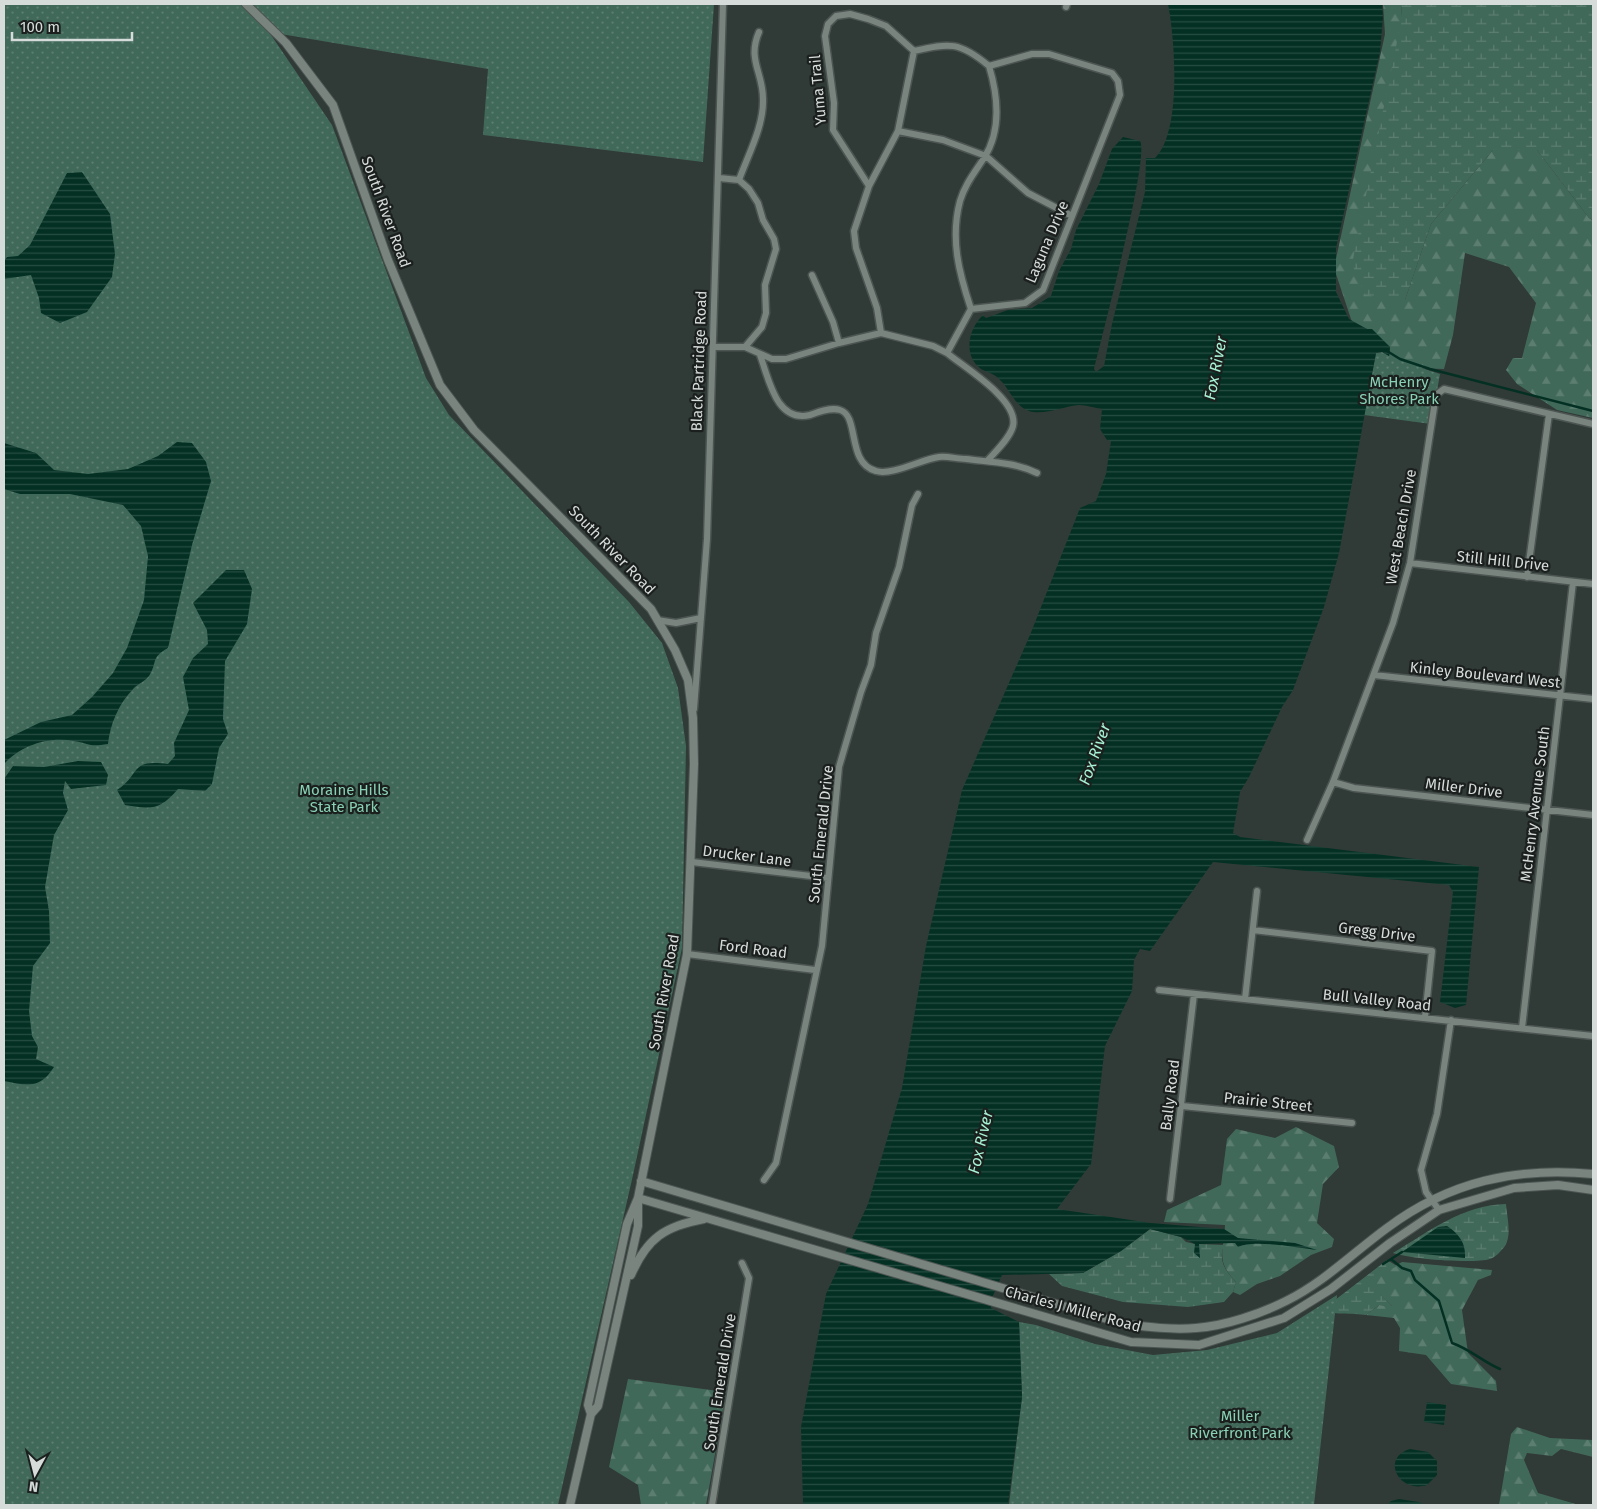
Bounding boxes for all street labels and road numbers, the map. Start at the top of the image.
street label: Yuma Trail [806,53,830,126]
street label: South River Road [358,154,414,270]
street label: Laguna Drive [1022,198,1072,286]
street label: Black Partridge Road [688,290,710,432]
street label: West Beach Drive [1382,468,1420,586]
street label: South River Road [565,502,659,598]
street label: Still Hill Drive [1456,547,1550,575]
street label: Kinley Boulevard West [1409,658,1562,692]
street label: McHenry Avenue South [1517,725,1553,883]
street label: South Emerald Drive [805,764,837,904]
street label: Miller Drive [1424,774,1504,802]
street label: Drucker Lane [702,842,792,870]
street label: Gregg Drive [1337,918,1417,946]
street label: South River Road [645,933,683,1051]
street label: Ford Road [718,936,788,962]
street label: Bull Valley Road [1322,985,1432,1015]
street label: Bally Road [1157,1058,1183,1132]
street label: Prairie Street [1223,1088,1314,1116]
street label: Charles J Miller Road [1003,1282,1143,1336]
street label: South Emerald Drive [700,1312,740,1452]

